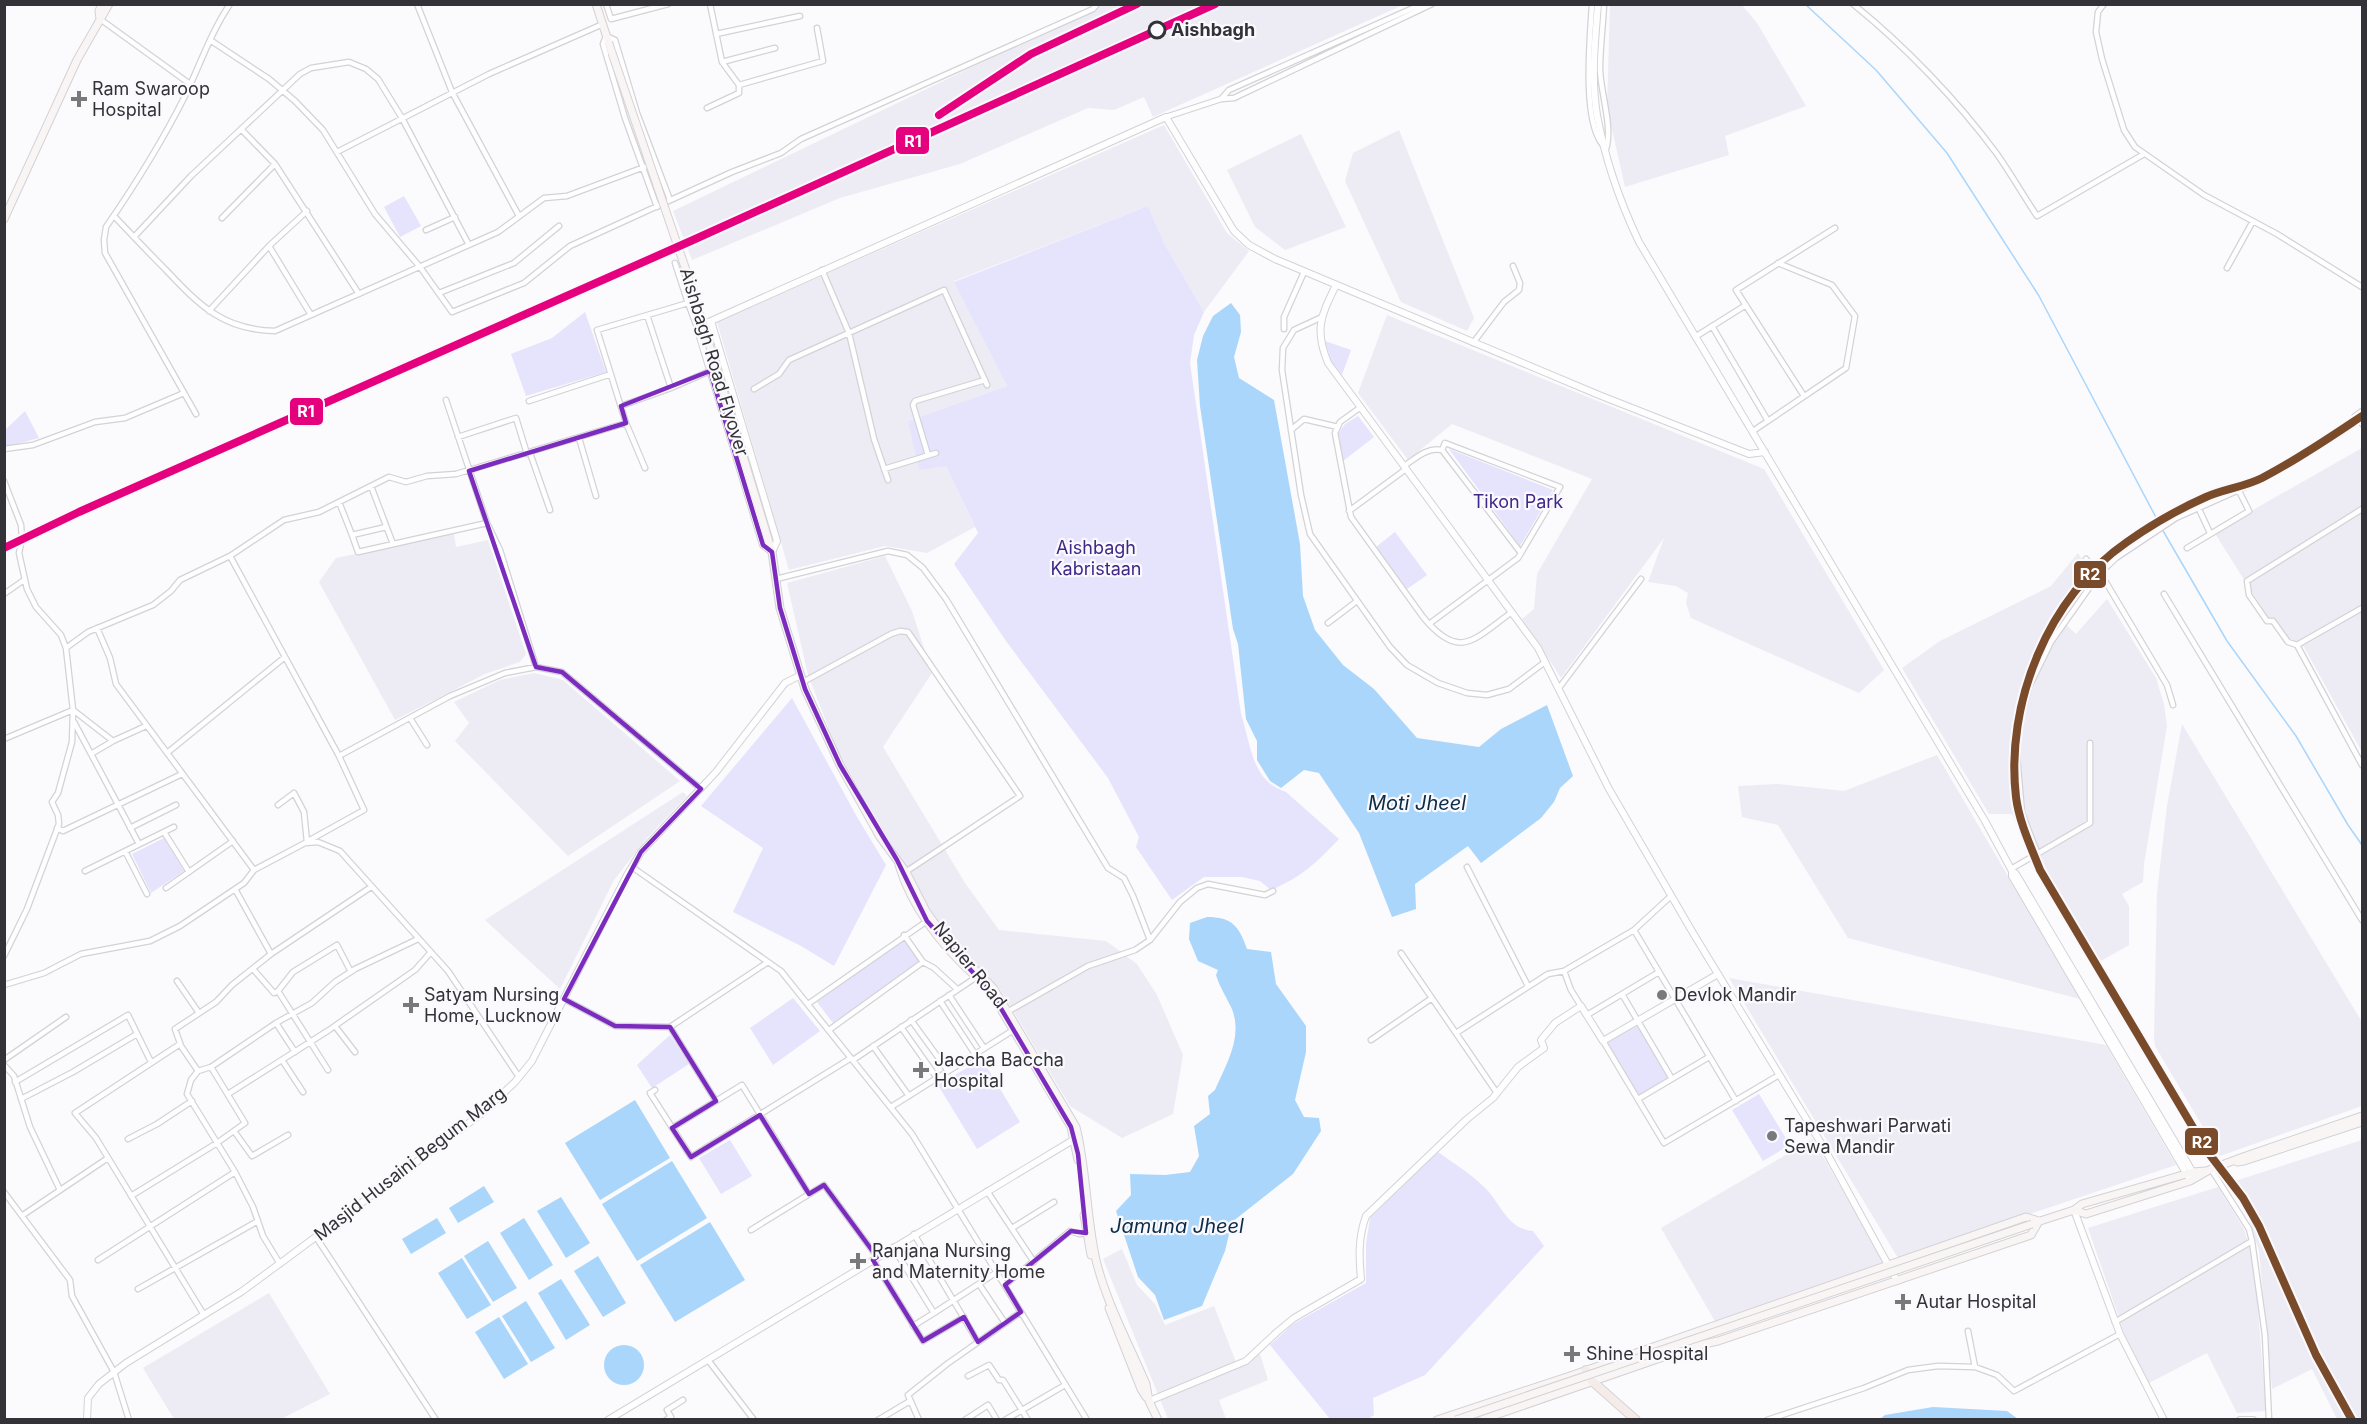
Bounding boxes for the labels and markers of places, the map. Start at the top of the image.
place label: Aishbagh [1171,19,1255,40]
marker: Aishbagh [1148,21,1166,39]
place label: Ram Swaroop Hospital [92,78,210,120]
marker: Ram Swaroop Hospital [70,90,88,108]
place label: Satyam Nursing Home, Lucknow [424,984,562,1026]
place label: Devlok Mandir [1674,984,1797,1005]
marker: Devlok Mandir [1655,988,1669,1002]
marker: Satyam Nursing Home, Lucknow [402,996,420,1014]
place label: Jaccha Baccha Hospital [934,1049,1064,1091]
marker: Jaccha Baccha Hospital [912,1061,930,1079]
place label: Tapeshwari Parwati Sewa Mandir [1784,1115,1951,1157]
marker: Tapeshwari Parwati Sewa Mandir [1765,1129,1779,1143]
place label: Ranjana Nursing and Maternity Home [872,1240,1045,1282]
marker: Ranjana Nursing and Maternity Home [849,1252,867,1270]
place label: Autar Hospital [1916,1291,2036,1312]
marker: Autar Hospital [1894,1293,1912,1311]
place label: Shine Hospital [1586,1343,1708,1364]
marker: Shine Hospital [1563,1345,1581,1363]

